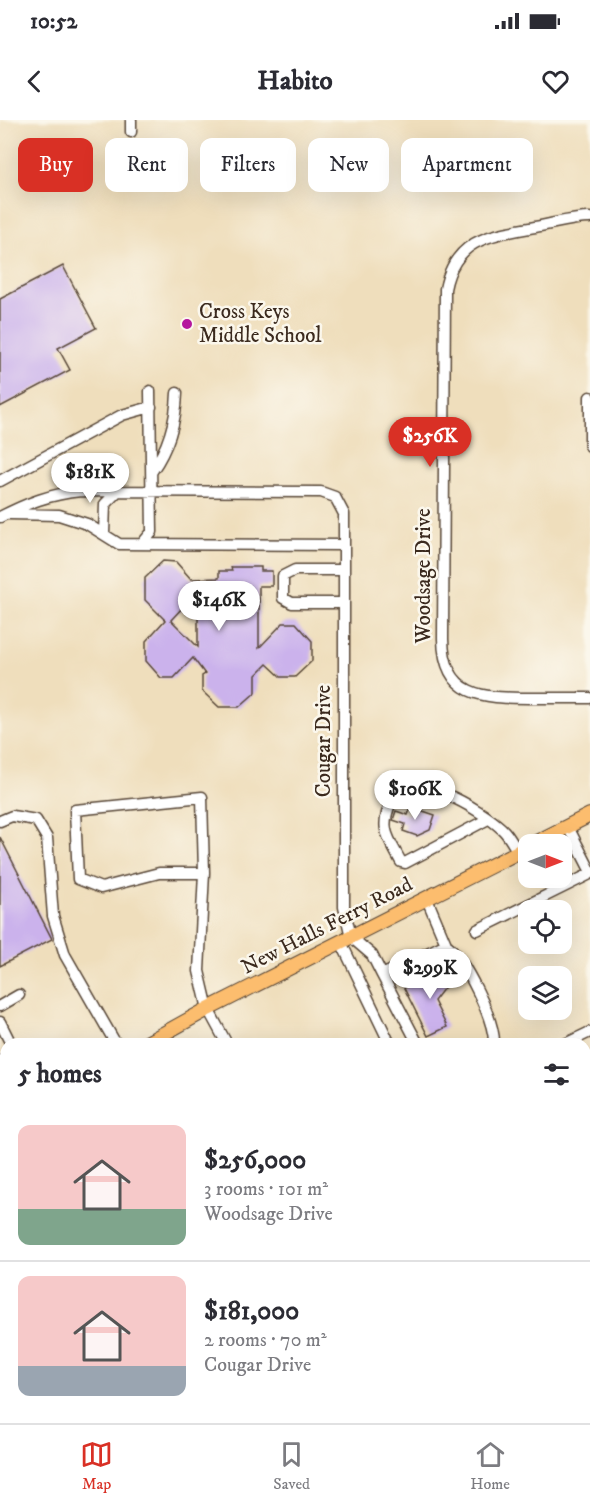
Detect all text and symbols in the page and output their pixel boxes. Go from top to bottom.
text: 10:52 [30,8,77,35]
text: Habito [257,64,333,98]
icon: back [18,65,51,98]
icon: heart [539,65,572,98]
chip: Buy [18,138,93,192]
chip: Rent [105,138,188,192]
chip: Filters [200,138,296,192]
chip: New [308,138,389,192]
chip: Apartment [401,138,533,192]
place label: Cross Keys Middle School [199,299,322,349]
marker: Cross Keys Middle School [180,317,194,331]
pin: $256K [388,417,472,468]
text: $256K [402,424,458,449]
pin: $181K [48,453,132,504]
text: $181K [65,460,115,485]
street label: Woodsage Drive [411,508,437,645]
pin: $146K [177,581,261,632]
text: $146K [192,588,246,613]
street label: Cougar Drive [311,684,337,797]
pin: $106K [373,770,457,821]
text: $106K [388,777,442,802]
north arrow [518,834,572,888]
map controls [518,834,572,1020]
street label: New Halls Ferry Road [237,871,417,980]
button: locate [518,900,572,954]
pin: $299K [388,949,472,1000]
text: $299K [403,956,457,981]
button: layers [518,966,572,1020]
text: 5 homes [18,1058,102,1091]
icon: filters [540,1058,573,1091]
text: $256,000 [204,1144,306,1177]
icon: home [66,1149,138,1221]
text: 3 rooms · 101 m² [204,1177,328,1202]
text: Woodsage Drive [204,1202,333,1227]
text: $181,000 [204,1295,299,1328]
icon: home [66,1300,138,1372]
text: 2 rooms · 70 m² [204,1328,327,1353]
text: Cougar Drive [204,1353,311,1378]
tab: Map [80,1438,113,1494]
tab: Saved [273,1438,310,1494]
tab: Home [470,1438,510,1494]

